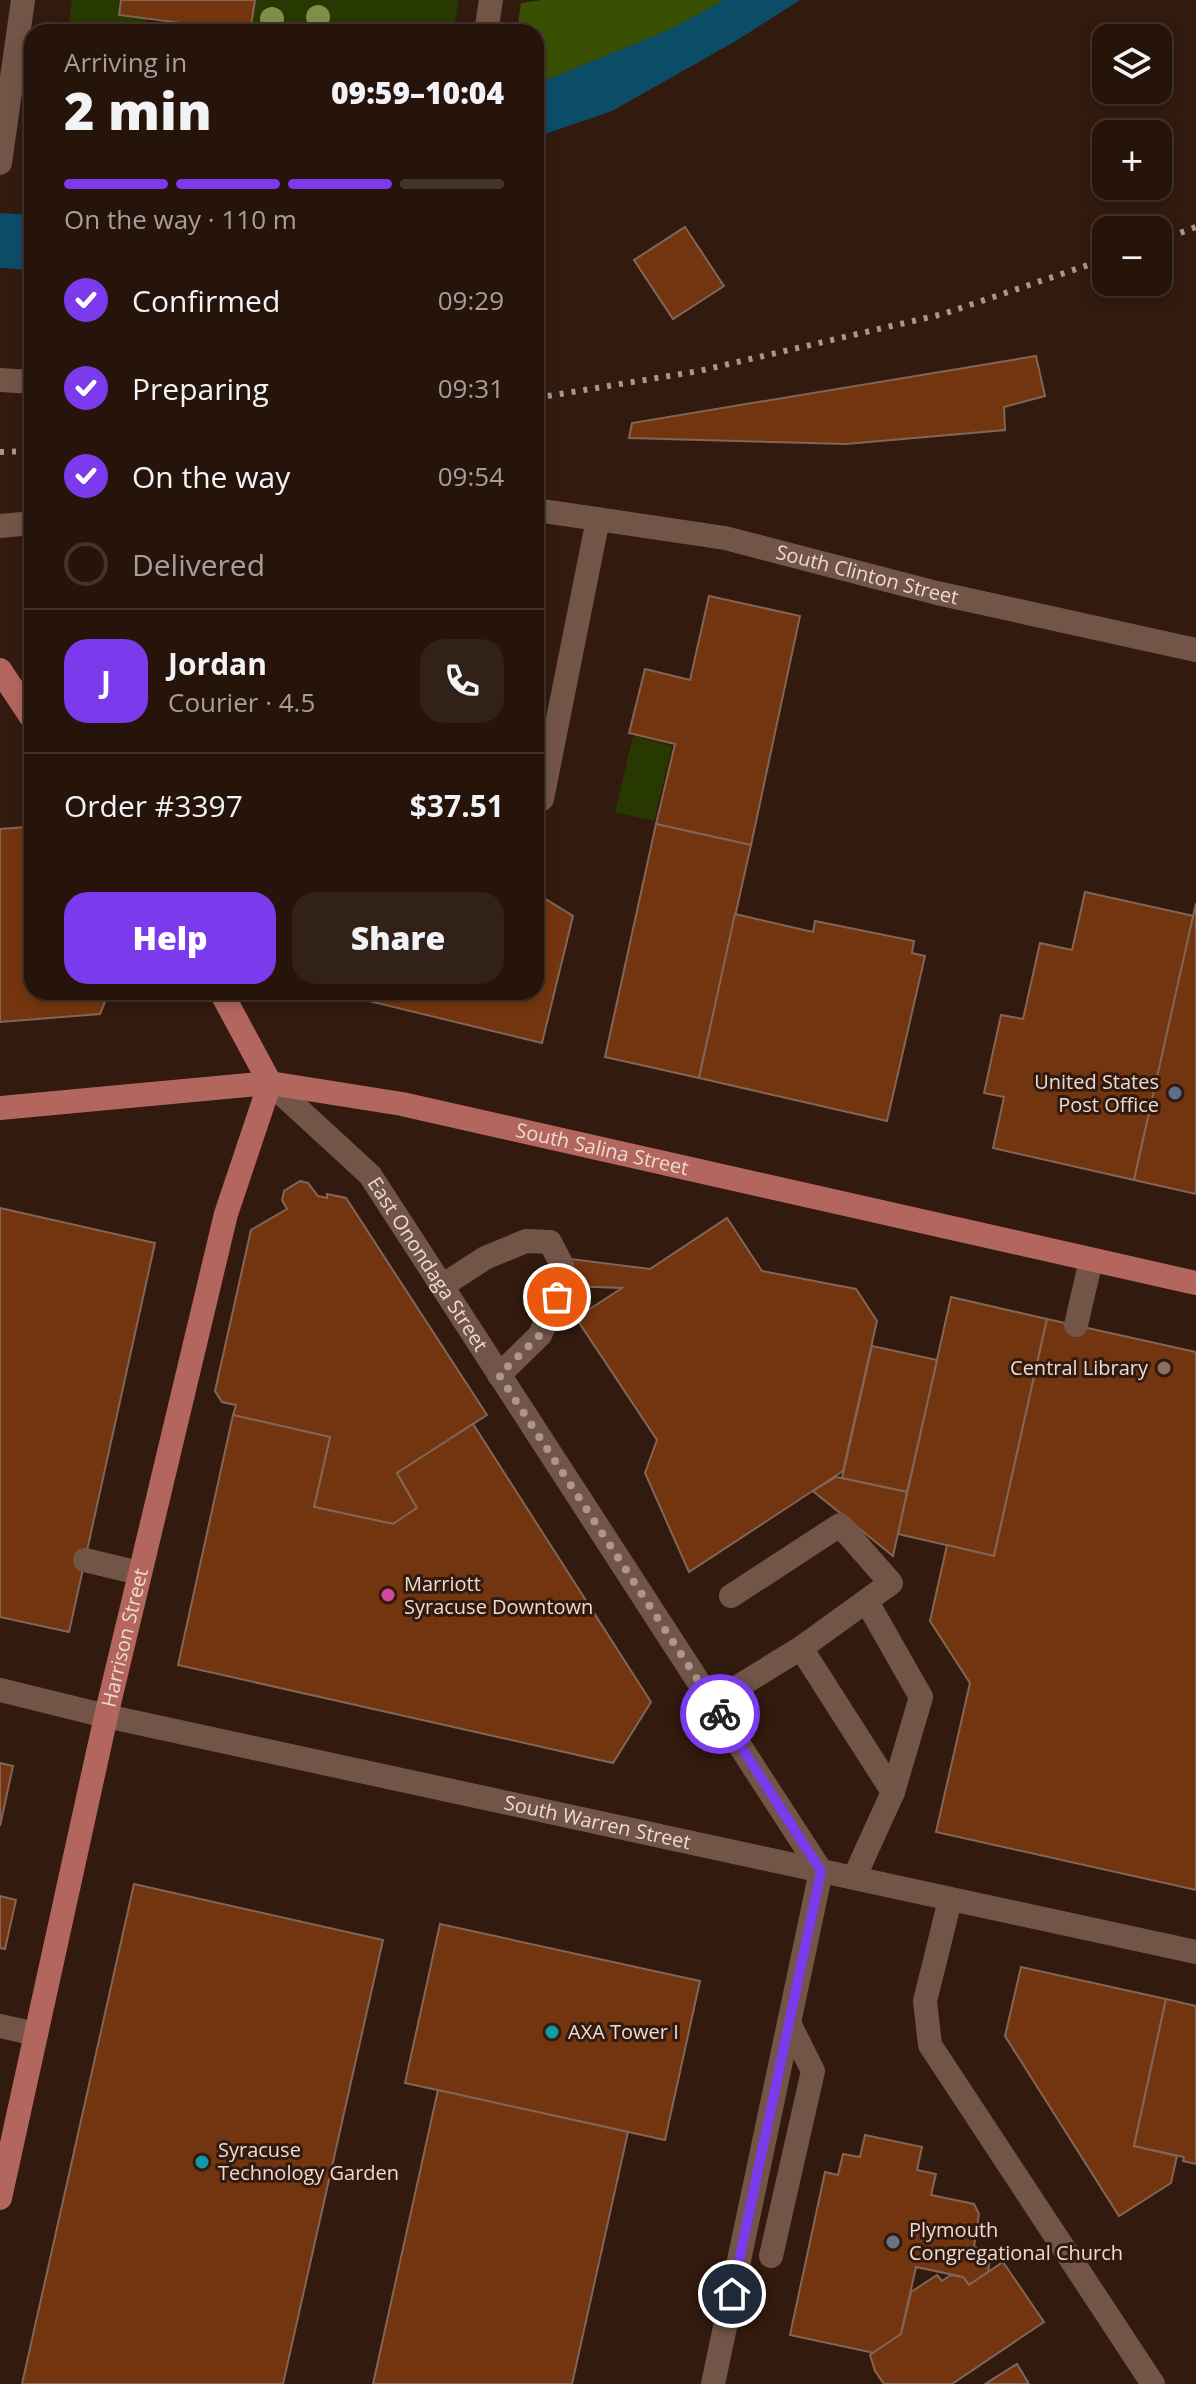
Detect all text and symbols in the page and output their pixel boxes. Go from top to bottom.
map controls [1092,24,1172,296]
button: layers [1092,24,1172,104]
text: Arriving in [64,44,187,80]
text: 09:59–10:04 [331,72,504,113]
text: 2 min [64,74,212,145]
button: + [1092,120,1172,200]
text: On the way · 110 m [64,201,297,237]
button: − [1092,216,1172,296]
icon: check [64,278,108,322]
text: Confirmed [132,280,280,321]
text: 09:29 [438,282,504,318]
icon: check [64,366,108,410]
text: Preparing [132,368,269,409]
text: 09:31 [438,370,504,406]
icon: check [64,454,108,498]
text: On the way [132,456,290,497]
text: 09:54 [438,458,504,494]
street label: South Clinton Street [773,538,961,610]
text: Delivered [132,544,265,585]
button: phone [420,639,504,723]
text: Jordan [168,643,267,684]
text: J [101,661,111,702]
text: Courier · 4.5 [168,684,315,720]
text: Order #3397 [64,785,243,826]
text: $37.51 [410,785,504,826]
button: Help [64,892,276,984]
button: Share [292,892,504,984]
place label: United States Post Office [1034,1068,1159,1118]
marker: United States Post Office [1166,1084,1184,1102]
street label: South Salina Street [513,1116,691,1181]
street label: East Onondaga Street [362,1171,495,1356]
pin [523,1263,591,1331]
icon: bag [535,1275,579,1319]
place label: Central Library [1010,1354,1149,1381]
marker: Central Library [1155,1359,1173,1377]
street label: Harrison Street [95,1565,154,1710]
place label: Marriott Syracuse Downtown [404,1570,593,1620]
marker: Marriott Syracuse Downtown [379,1586,397,1604]
courier [680,1674,760,1754]
icon: bike [698,1692,742,1736]
street label: South Warren Street [502,1789,694,1855]
place label: AXA Tower I [568,2018,679,2045]
marker: AXA Tower I [543,2023,561,2041]
place label: Syracuse Technology Garden [218,2136,399,2186]
marker: Syracuse Technology Garden [193,2153,211,2171]
place label: Plymouth Congregational Church [909,2216,1123,2266]
marker: Plymouth Congregational Church [884,2233,902,2251]
pin [698,2260,766,2328]
icon: home [710,2272,754,2316]

